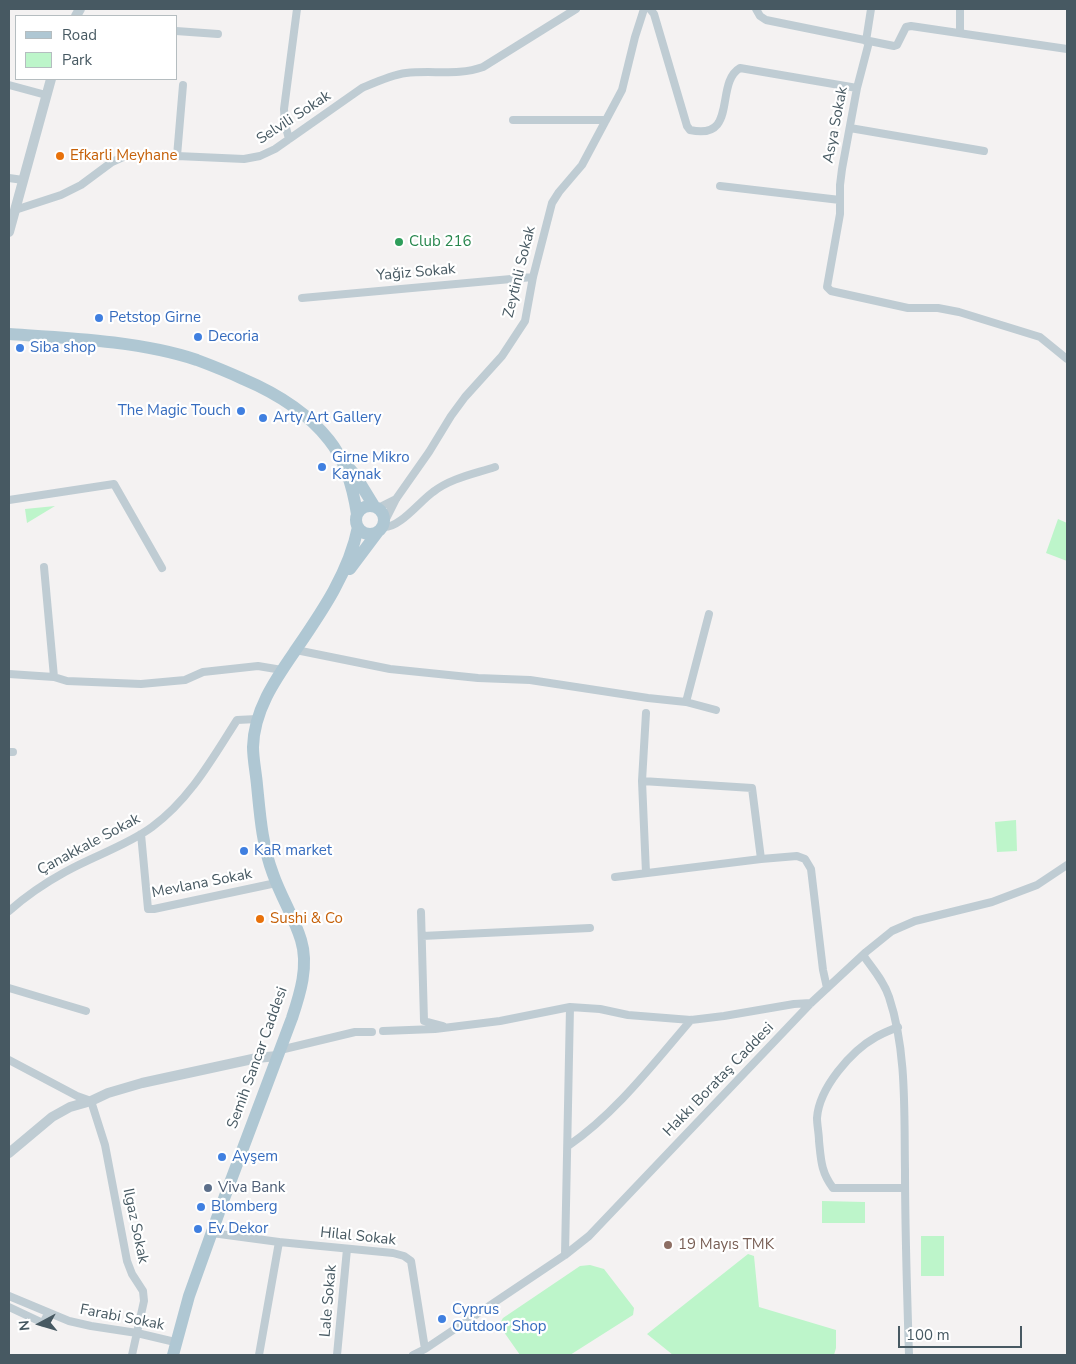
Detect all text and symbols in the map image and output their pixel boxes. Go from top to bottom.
legend [15,15,178,80]
text: Road [62,25,97,45]
text: Park [62,50,92,70]
street label: Asya Sokak [820,85,852,165]
street label: Selvili Sokak [253,87,335,149]
place label: Efkarli Meyhane [70,147,178,165]
marker: Efkarli Meyhane [54,150,66,162]
street label: Zeytinli Sokak [500,224,540,320]
place label: Club 216 [409,233,472,251]
marker: Club 216 [393,236,405,248]
street label: Yağiz Sokak [376,261,456,285]
place label: Petstop Girne [109,309,201,327]
marker: Petstop Girne [93,312,105,324]
place label: Decoria [208,328,259,346]
marker: Decoria [192,331,204,343]
place label: Siba shop [30,339,96,357]
marker: Siba shop [14,342,26,354]
place label: The Magic Touch [118,402,231,420]
marker: The Magic Touch [235,405,247,417]
place label: Arty Art Gallery [273,409,382,427]
marker: Arty Art Gallery [257,412,269,424]
place label: Girne Mikro Kaynak [332,449,410,484]
marker: Girne Mikro Kaynak [316,461,328,473]
street label: Çanakkale Sokak [35,810,143,880]
place label: KaR market [254,842,332,860]
marker: KaR market [238,845,250,857]
street label: Mevlana Sokak [150,865,254,903]
place label: Sushi & Co [270,910,343,928]
marker: Sushi & Co [254,913,266,925]
street label: Semih Sancar Caddesi [224,985,292,1131]
street label: Hakkı Borataş Caddesi [660,1019,778,1141]
place label: Ayşem [232,1148,278,1166]
marker: Ayşem [216,1151,228,1163]
place label: Viva Bank [218,1179,285,1197]
marker: Viva Bank [202,1182,214,1194]
street label: Ilgaz Sokak [118,1187,152,1265]
place label: Blomberg [211,1198,277,1216]
marker: Blomberg [195,1201,207,1213]
place label: Ev Dekor [208,1220,268,1238]
marker: Ev Dekor [192,1223,204,1235]
street label: Hilal Sokak [319,1224,397,1250]
place label: 19 Mayıs TMK [678,1236,774,1254]
marker: 19 Mayıs TMK [662,1239,674,1251]
street label: Lale Sokak [317,1264,341,1338]
north arrow [15,1299,65,1349]
street label: Farabi Sokak [78,1301,166,1335]
place label: Cyprus Outdoor Shop [452,1301,547,1336]
marker: Cyprus Outdoor Shop [436,1313,448,1325]
scale bar [901,1316,1025,1348]
text: N [15,1319,35,1332]
text: 100 m [906,1325,950,1345]

